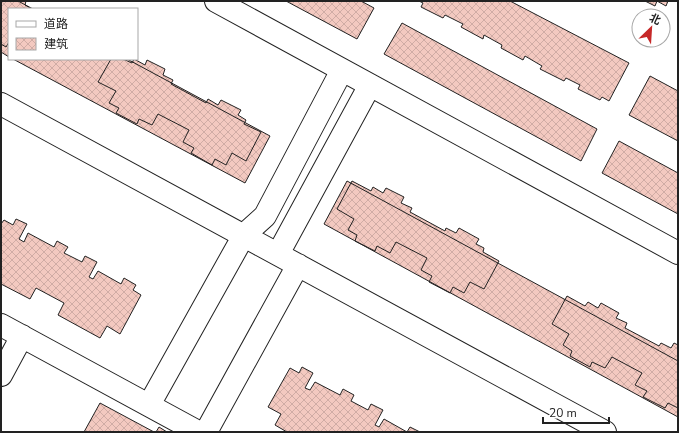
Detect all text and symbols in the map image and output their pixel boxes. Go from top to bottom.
legend [8,8,138,60]
north arrow [631,8,671,48]
text: 北 [647,10,663,29]
text: 道路 [44,16,68,32]
text: 建筑 [44,36,68,52]
scale bar [543,399,609,425]
text: 20 m [549,405,577,421]

